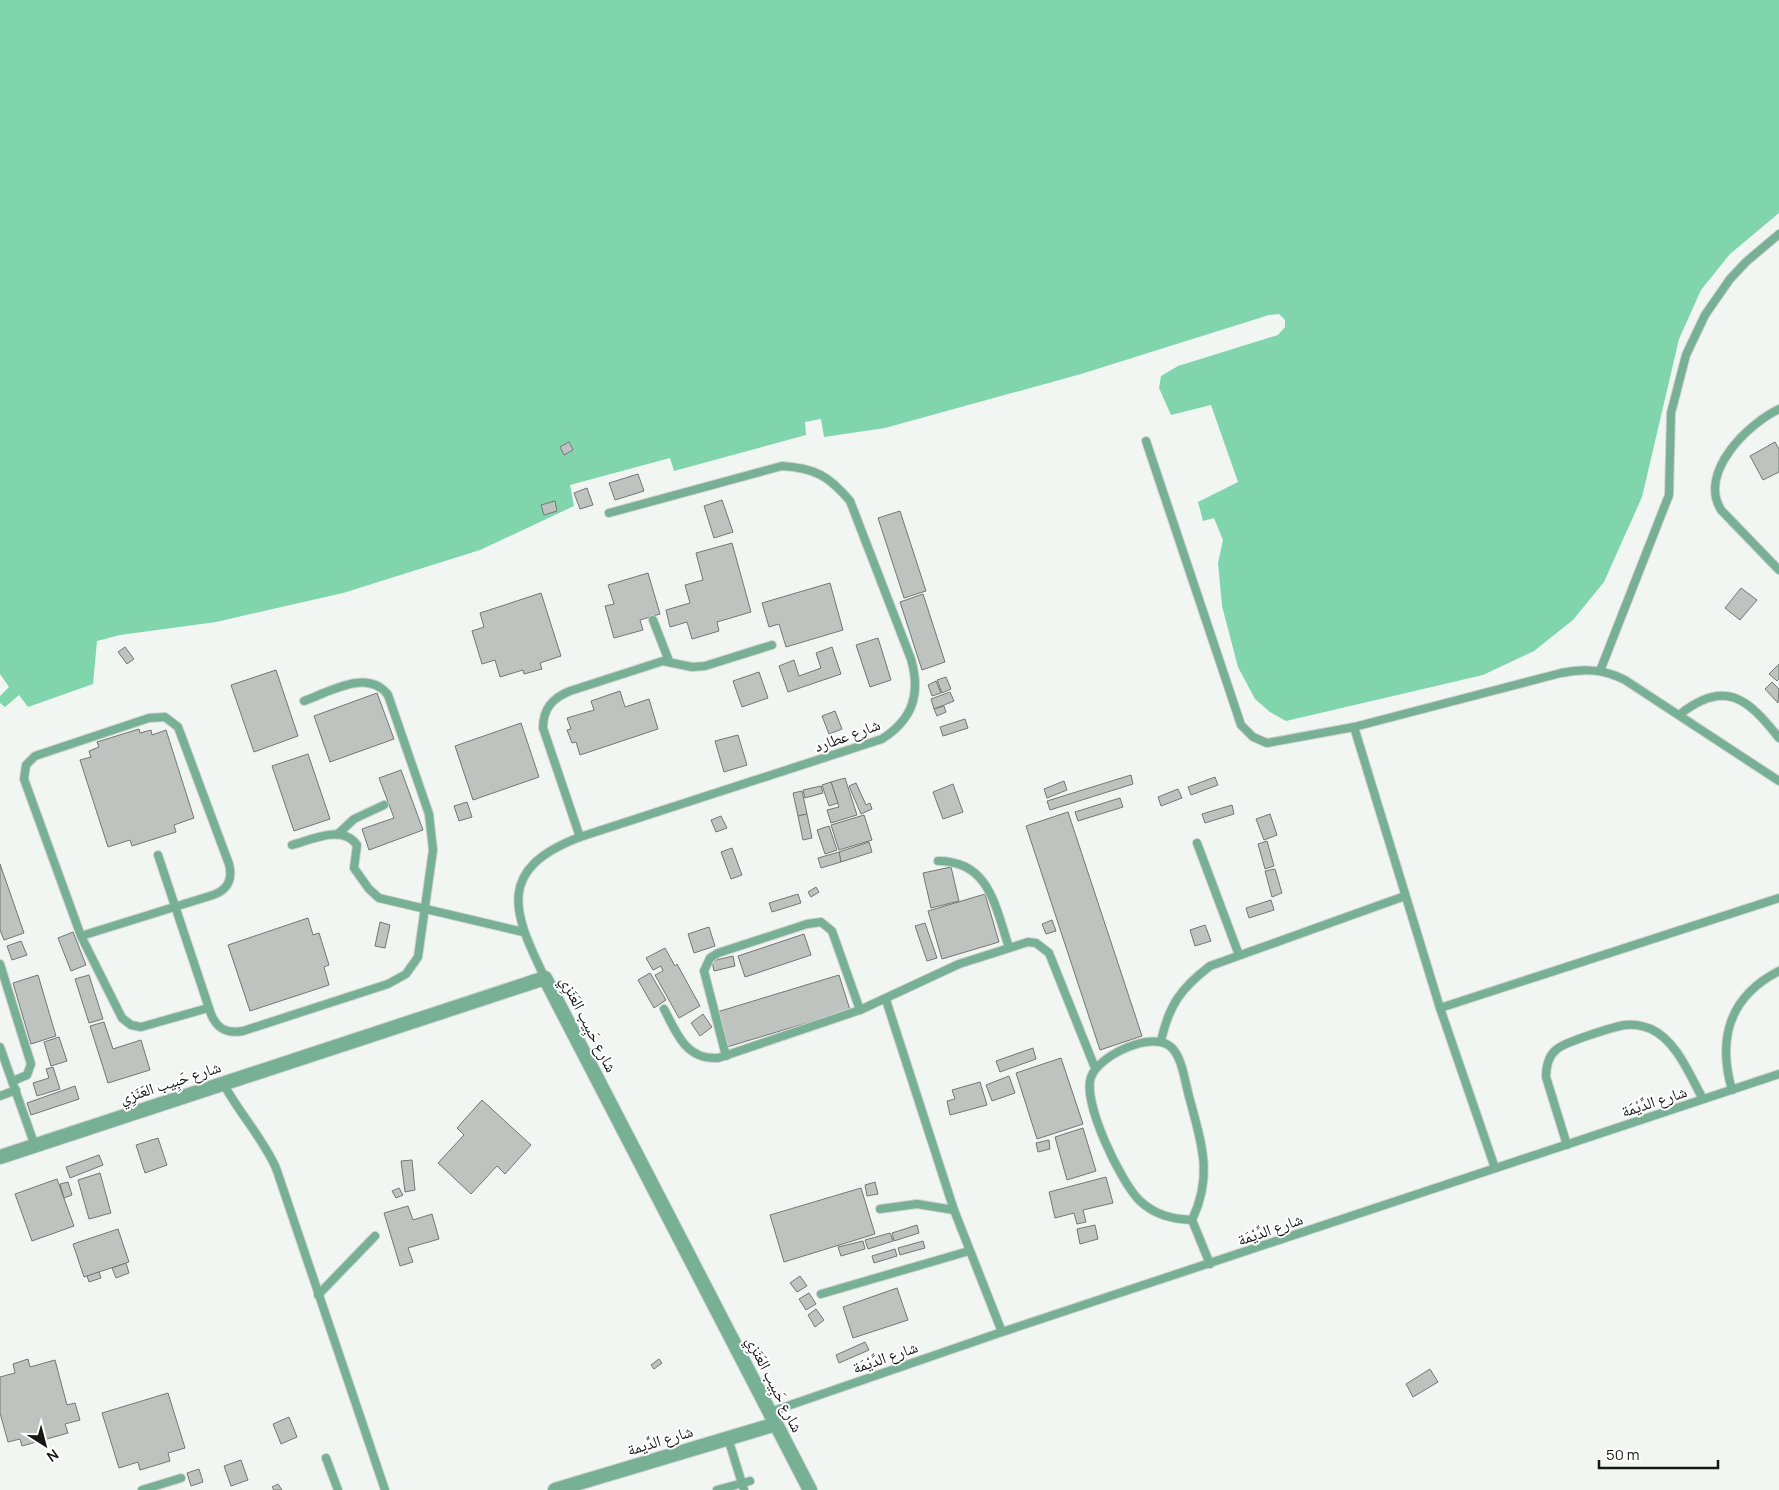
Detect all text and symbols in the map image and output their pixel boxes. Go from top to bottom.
street label: شارع عطارد [811,713,883,757]
street label: شارع حَبِيب العَنَزِي [553,972,623,1077]
street label: شارع حَبِيب العَنَزِي [116,1055,224,1111]
street label: شارع الدِّيْمَة [1618,1080,1690,1122]
street label: شارع الدِّيْمَة [1234,1208,1306,1250]
street label: شارع حَبِيب العَنَزِي [739,1332,809,1437]
street label: شارع الدِّيْمَة [849,1336,921,1378]
north arrow [20,1420,70,1470]
street label: شارع الدِّيمة [624,1420,696,1460]
scale bar [1599,1438,1718,1470]
text: 50 m [1606,1444,1640,1465]
text: N [43,1445,63,1467]

